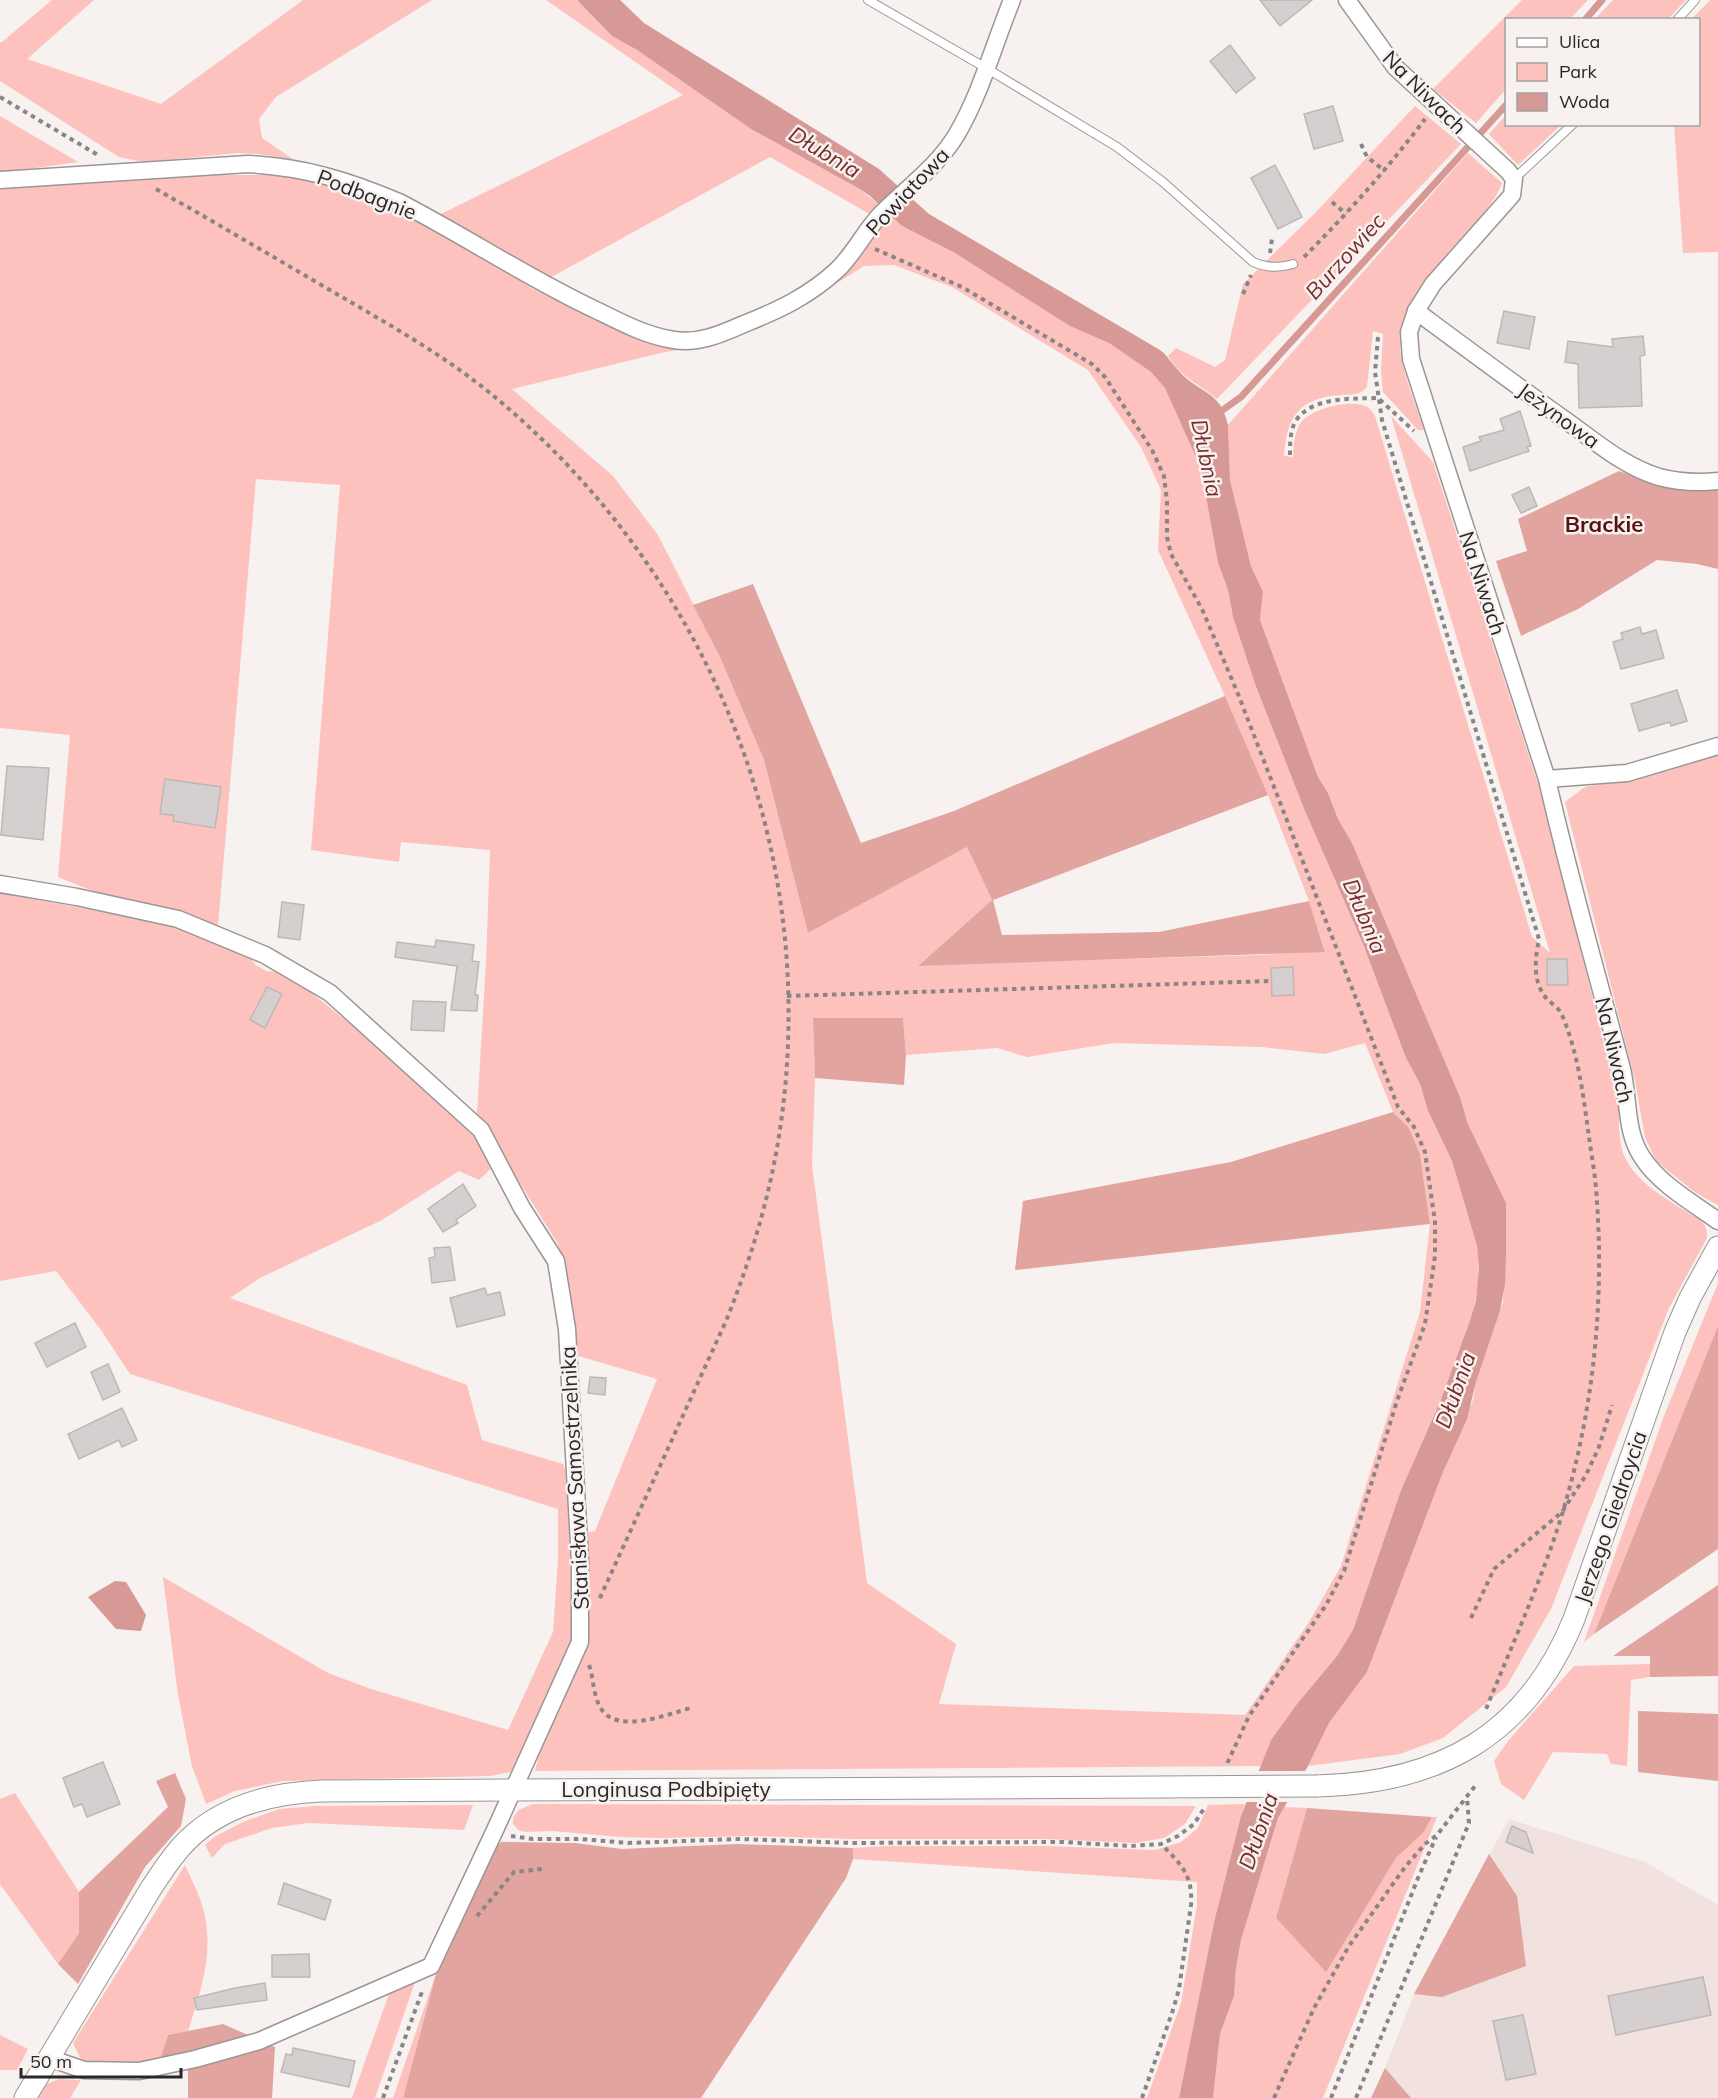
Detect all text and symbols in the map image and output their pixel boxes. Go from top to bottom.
legend [1505,18,1700,126]
text: Ulica [1559,30,1600,53]
street label: Na Niwach [1378,45,1472,139]
text: Park [1559,60,1598,83]
text: Woda [1559,90,1610,113]
water label: Dłubnia [784,120,866,184]
street label: Powiatowa [860,142,954,240]
street label: Podbagnie [314,163,420,225]
water label: Burzowiec [1299,207,1391,305]
street label: Jeżynowa [1513,377,1605,453]
water label: Dłubnia [1185,416,1229,500]
district label: Brackie [1565,510,1643,538]
street label: Na Niwach [1454,528,1512,638]
water label: Dłubnia [1337,874,1393,958]
street label: Na Niwach [1590,995,1640,1105]
street label: Stanisława Samostrzelnika [554,1346,594,1610]
water label: Dłubnia [1428,1348,1482,1432]
street label: Jerzego Giedroycia [1568,1427,1652,1607]
street label: Longinusa Podbipięty [561,1776,771,1802]
water label: Dłubnia [1232,1789,1284,1873]
scale bar [21,2041,182,2079]
text: 50 m [30,2050,72,2073]

